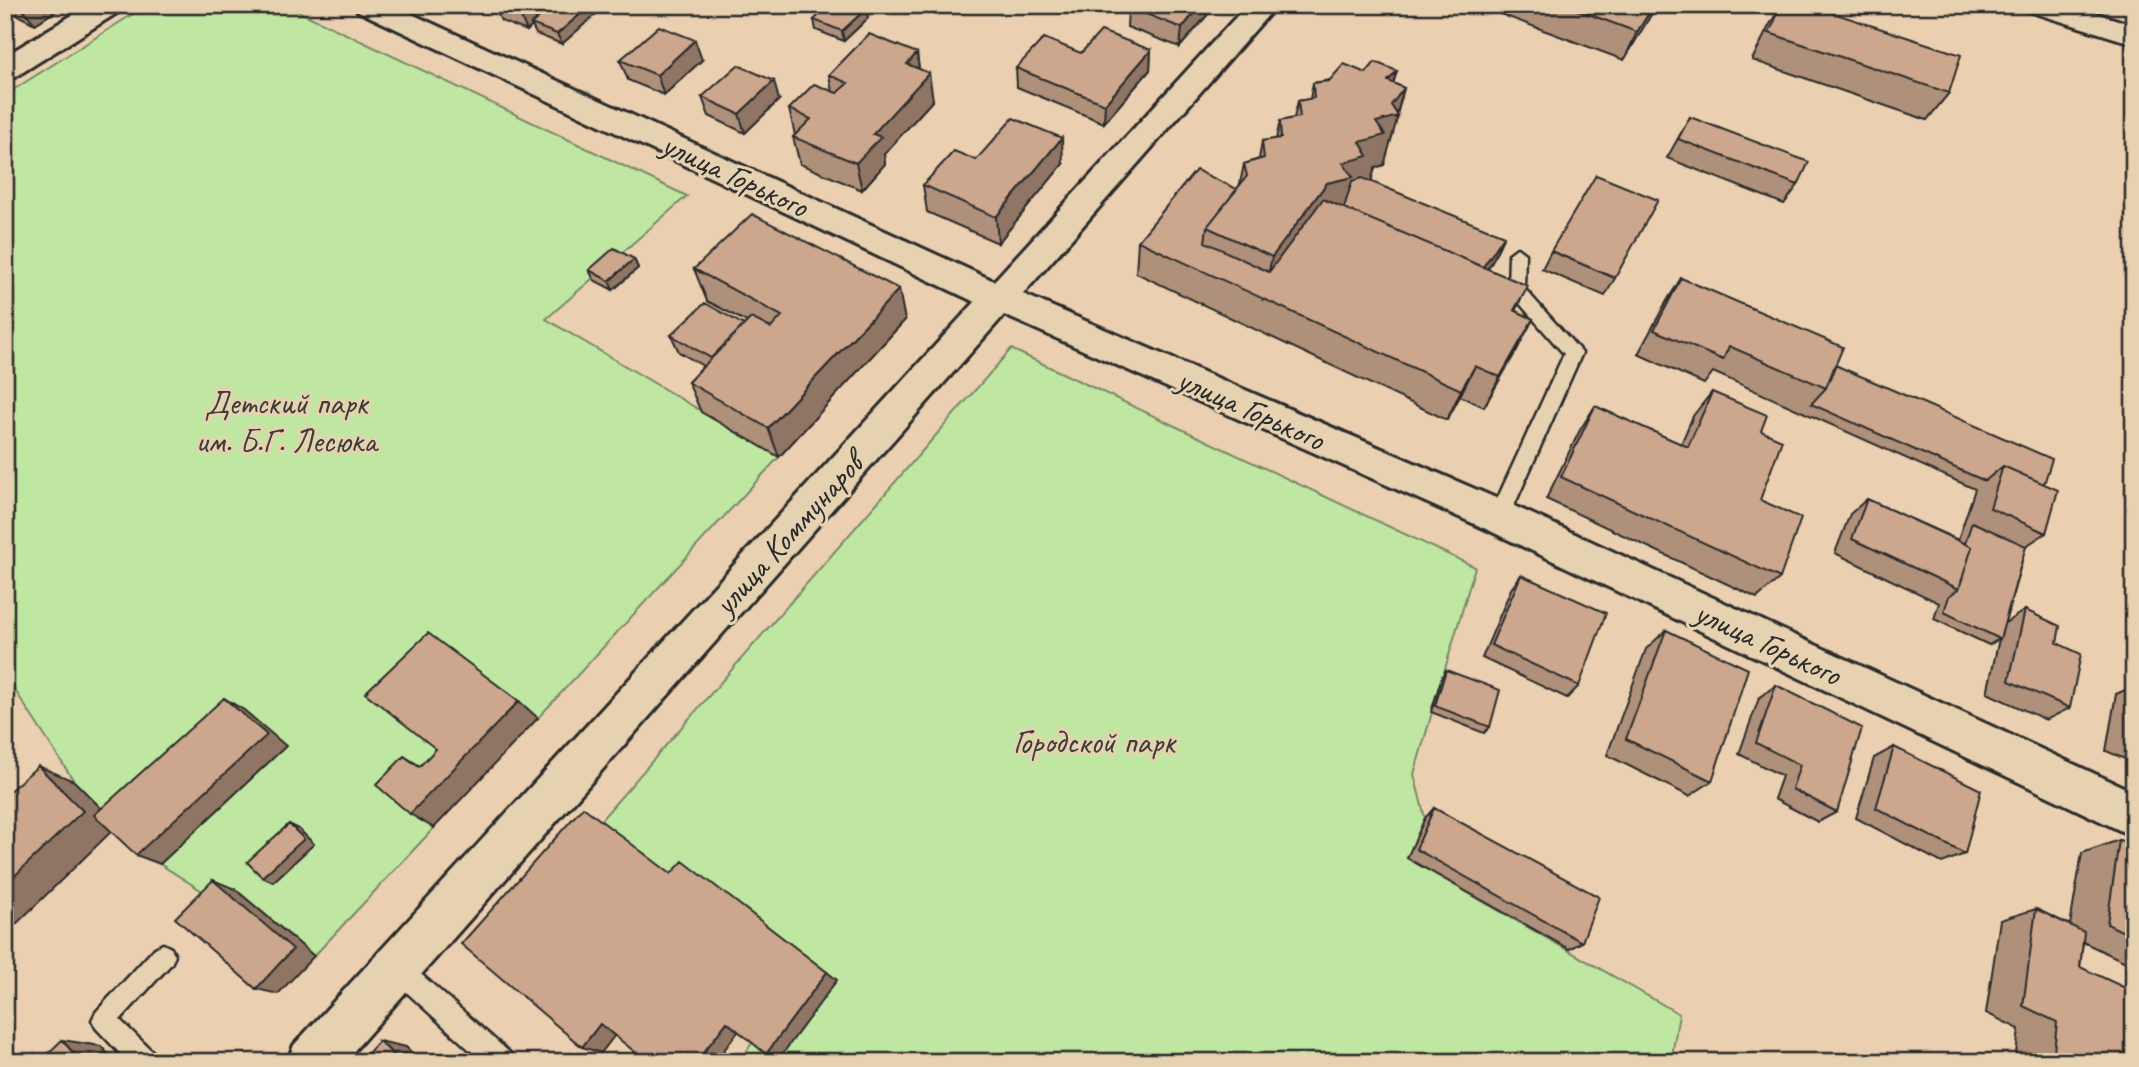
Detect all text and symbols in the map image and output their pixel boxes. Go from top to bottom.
street label: улица Горького [653,122,816,228]
street label: улица Горького [1169,357,1332,461]
park label: Детский парк им. Б.Г. Лесюка [196,382,379,462]
street label: улица Коммунаров [703,438,877,625]
street label: улица Горького [1686,590,1849,696]
park label: Городской парк [1013,721,1177,763]

